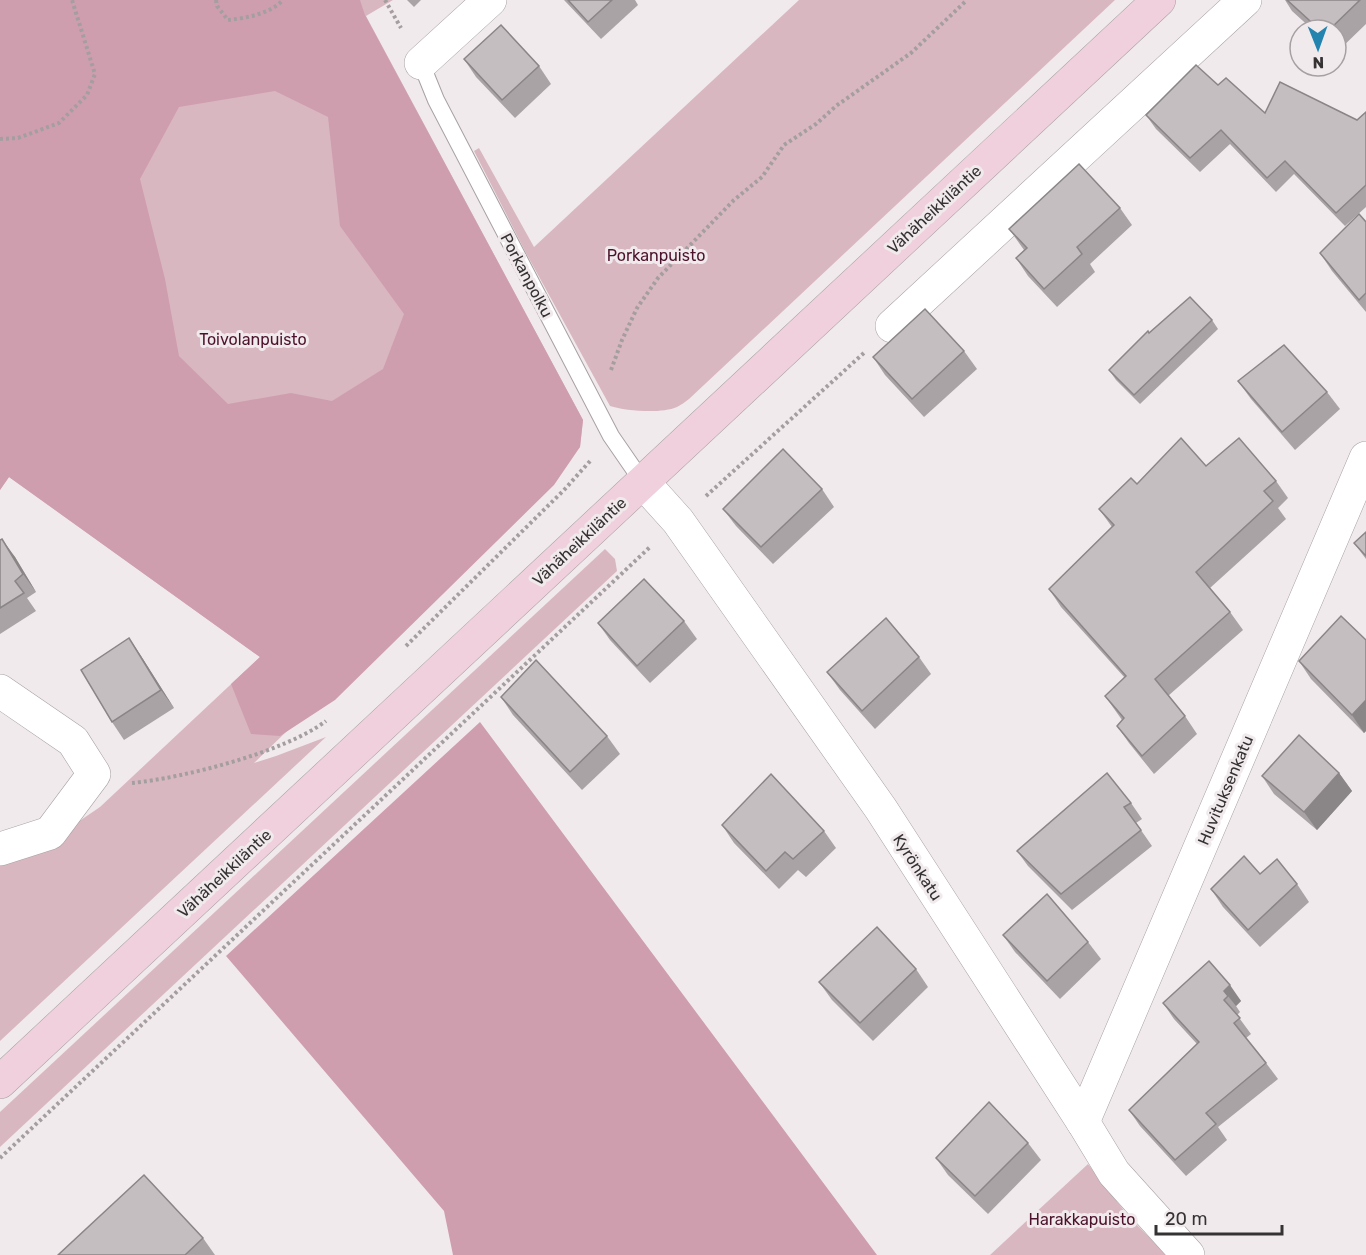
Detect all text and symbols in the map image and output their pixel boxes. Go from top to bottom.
north arrow [1288,18,1348,78]
text: N [1312,53,1324,72]
street label: Vähäheikkiläntie [883,161,985,258]
street label: Porkanpolku [496,230,557,321]
park label: Porkanpuisto [607,246,705,265]
park label: Toivolanpuisto [199,330,307,349]
street label: Vähäheikkiläntie [528,493,630,590]
street label: Huvituksenkatu [1194,732,1257,848]
street label: Vähäheikkiläntie [173,825,275,922]
street label: Kyrönkatu [889,831,946,904]
scale bar [1156,1198,1282,1236]
text: 20 m [1165,1208,1207,1230]
park label: Harakkapuisto [1029,1210,1135,1229]

